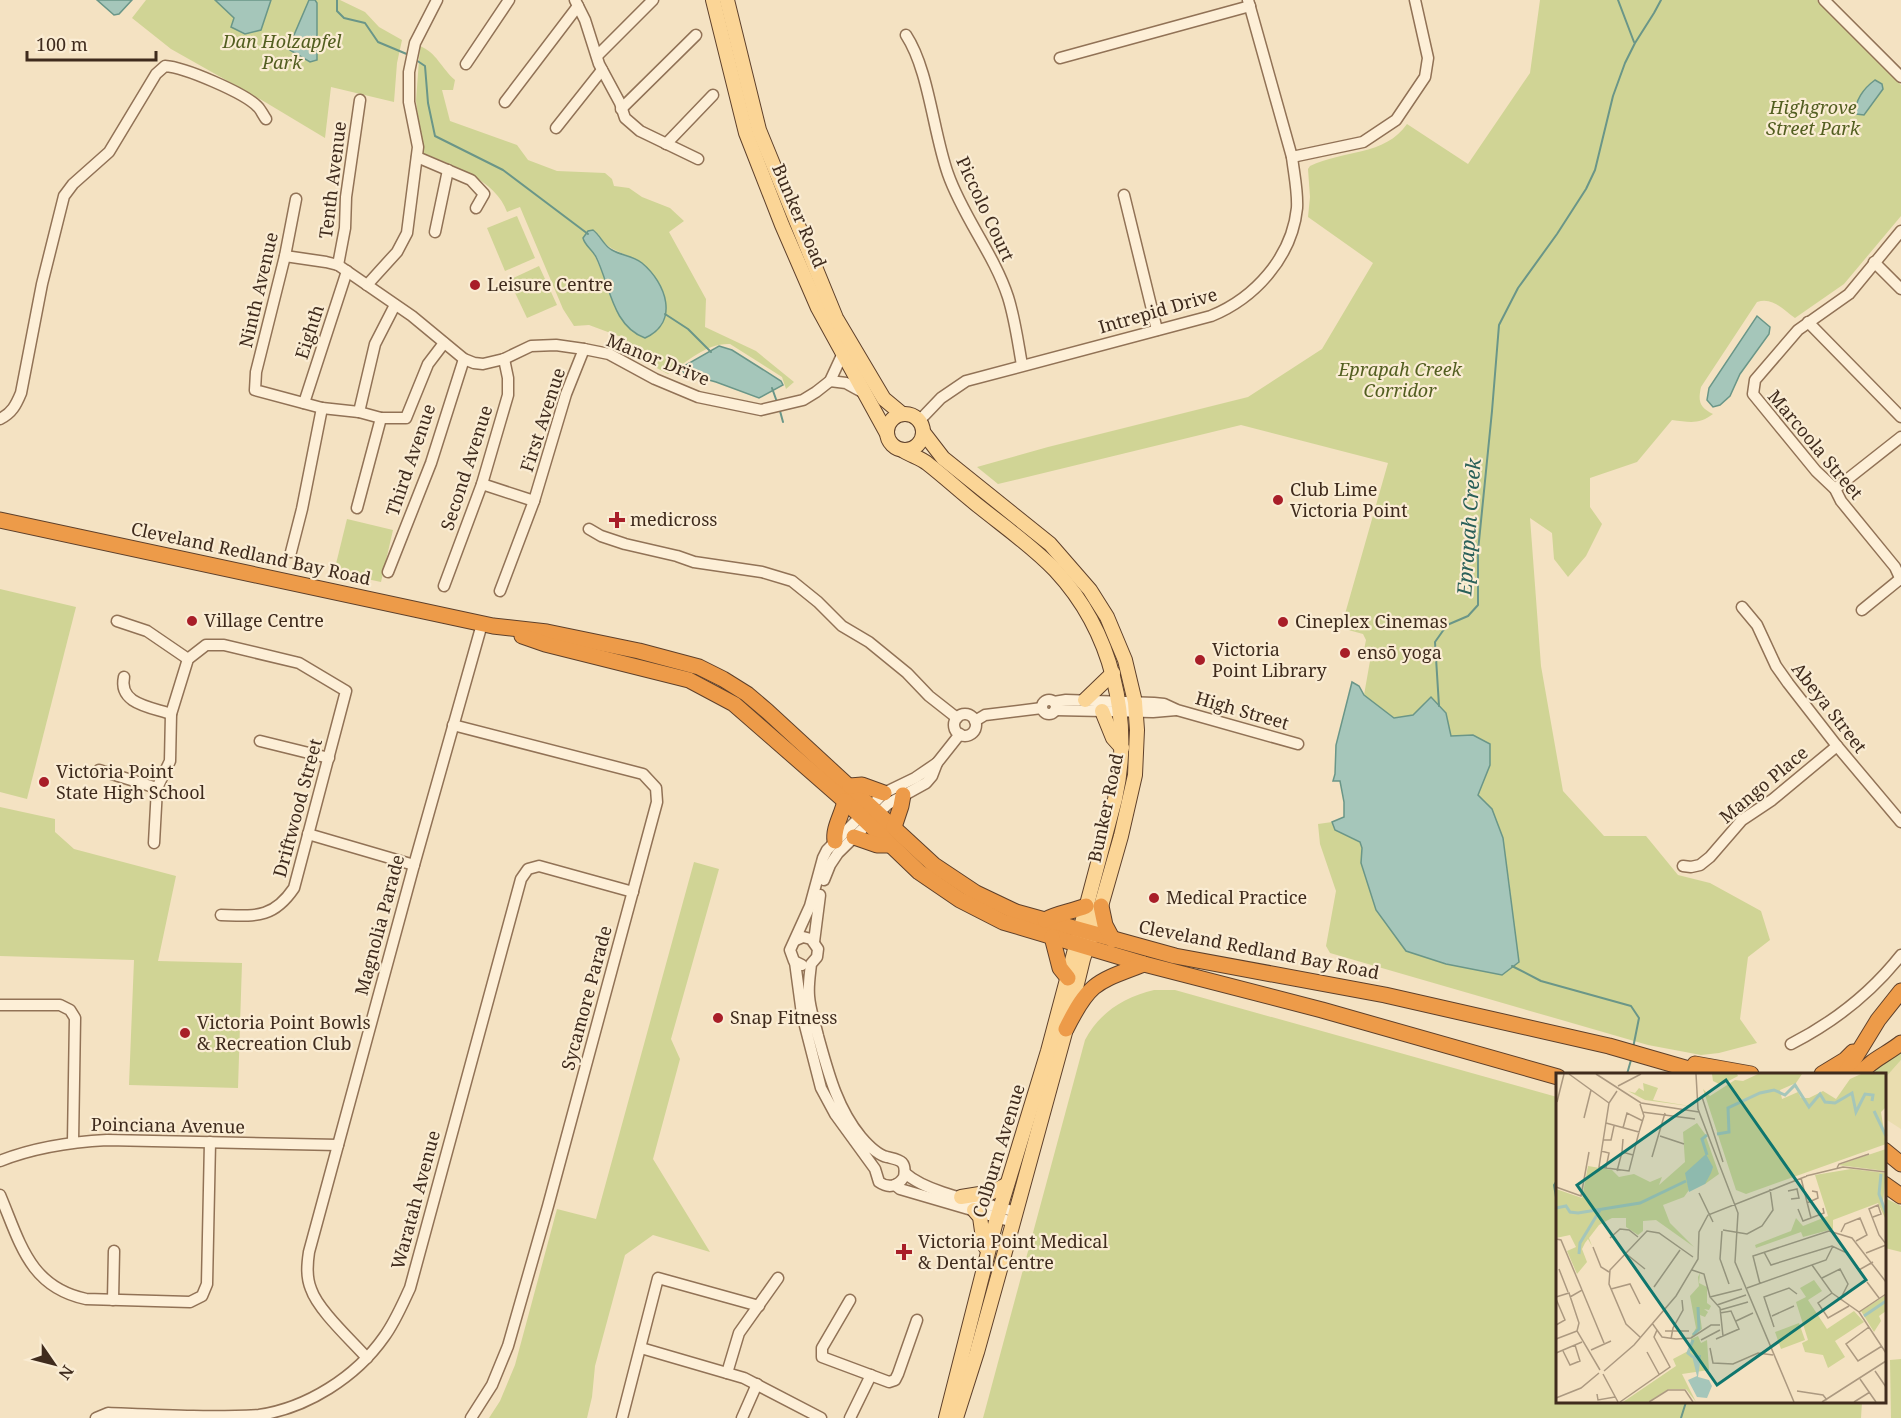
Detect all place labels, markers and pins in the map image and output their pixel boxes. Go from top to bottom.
place label: Leisure Centre [487,272,613,296]
marker: Leisure Centre [468,278,482,292]
place label: Club Lime Victoria Point [1290,477,1408,522]
marker: Club Lime Victoria Point [1271,493,1285,507]
place label: medicross [630,507,717,531]
marker: medicross [608,511,626,529]
place label: Village Centre [204,608,324,632]
place label: Cineplex Cinemas [1295,609,1448,633]
marker: Village Centre [185,614,199,628]
marker: Cineplex Cinemas [1276,615,1290,629]
place label: Victoria Point Library [1212,637,1327,682]
place label: ensō yoga [1357,640,1442,664]
marker: ensō yoga [1338,646,1352,660]
marker: Victoria Point Library [1193,653,1207,667]
place label: Victoria Point State High School [56,759,206,804]
marker: Victoria Point State High School [37,775,51,789]
place label: Medical Practice [1166,885,1307,909]
marker: Medical Practice [1147,891,1161,905]
place label: Snap Fitness [730,1005,837,1029]
place label: Victoria Point Bowls & Recreation Club [197,1010,371,1055]
marker: Snap Fitness [711,1011,725,1025]
marker: Victoria Point Bowls & Recreation Club [178,1026,192,1040]
place label: Victoria Point Medical & Dental Centre [918,1229,1108,1274]
marker: Victoria Point Medical & Dental Centre [895,1243,913,1261]

